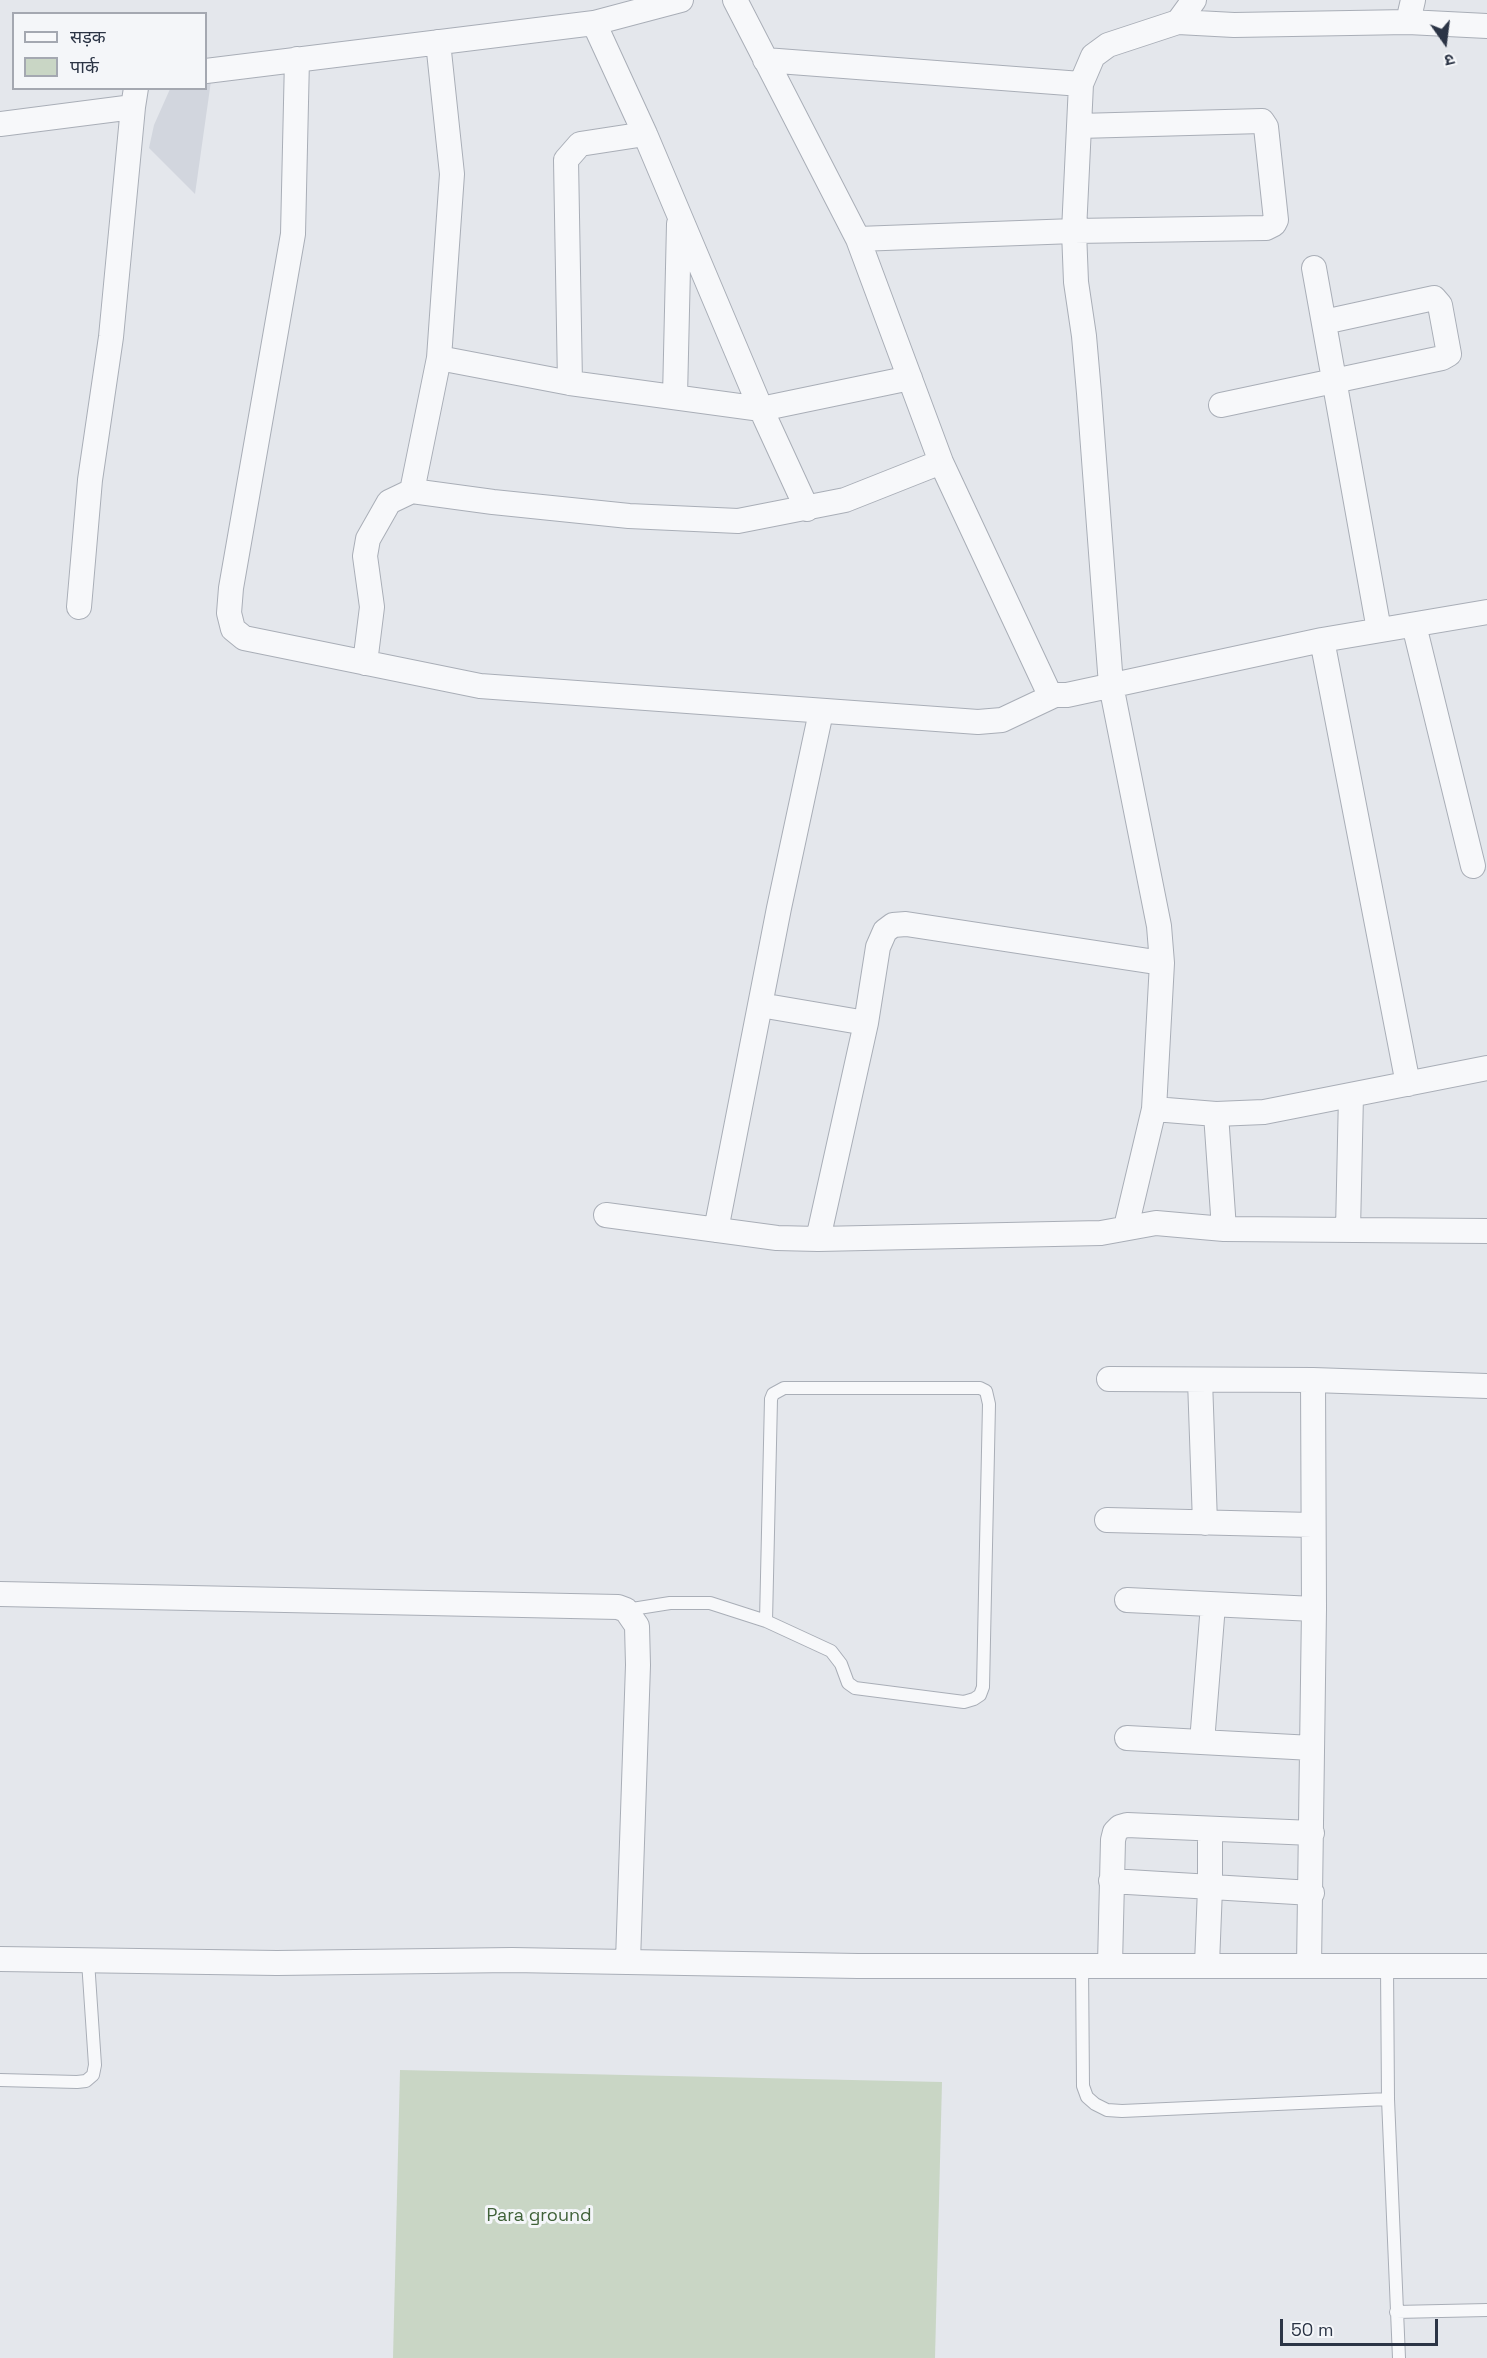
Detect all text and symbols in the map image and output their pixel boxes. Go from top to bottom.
legend [12,12,207,90]
north arrow [1415,12,1475,72]
text: सड़क [70,25,106,48]
text: उ [1442,49,1457,71]
text: पार्क [70,55,99,78]
park label: Para ground [486,2205,592,2227]
scale bar [1283,2307,1440,2345]
text: 50 m [1291,2318,1333,2341]

